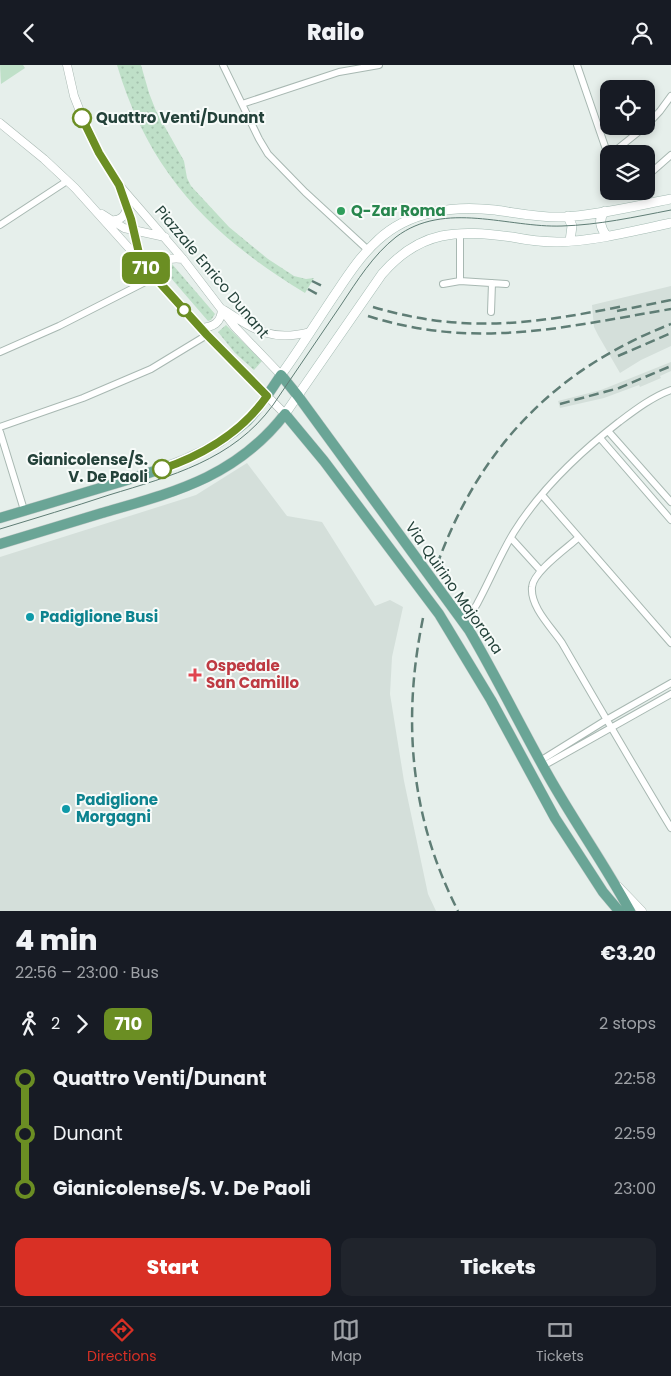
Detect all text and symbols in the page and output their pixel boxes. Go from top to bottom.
text: Railo [307,17,364,48]
icon: back [15,19,43,47]
icon: person [628,19,656,47]
map controls [600,80,655,200]
button: locate [600,80,655,135]
place label: Quattro Venti/Dunant [96,107,265,128]
marker: Quattro Venti/Dunant [72,108,92,128]
button: layers [600,145,655,200]
place label: Q-Zar Roma [351,200,446,221]
street label: Piazzale Enrico Dunant [150,201,274,343]
marker: Q-Zar Roma [335,205,347,217]
line badge: 710 [117,252,175,284]
text: 710 [132,255,160,280]
unlabelled marker [177,303,191,317]
place label: Gianicolense/S. V. De Paoli [27,449,148,487]
marker: Gianicolense/S. V. De Paoli [152,459,172,479]
street label: Via Quirino Majorana [401,517,508,658]
place label: Padiglione Busi [40,606,158,627]
marker: Padiglione Busi [24,611,36,623]
place label: Ospedale San Camillo [206,655,299,693]
marker: Ospedale San Camillo [188,668,202,682]
place label: Padiglione Morgagni [76,789,158,827]
marker: Padiglione Morgagni [60,803,72,815]
text: 4 min [15,921,97,960]
text: €3.20 [601,940,656,967]
text: 22:56 – 23:00 · Bus [15,961,159,984]
icon: walk [15,1010,43,1038]
icon: forward [68,1010,96,1038]
text: 710 [114,1011,142,1036]
text: 2 [51,1012,60,1035]
text: 2 stops [599,1012,656,1035]
text: Quattro Venti/Dunant [53,1065,267,1092]
text: 22:58 [614,1067,656,1090]
text: Dunant [53,1120,123,1147]
text: 22:59 [614,1122,656,1145]
text: Gianicolense/S. V. De Paoli [53,1175,311,1202]
text: 23:00 [614,1177,656,1200]
button: Start [15,1238,331,1296]
button: Tickets [341,1238,656,1296]
tab: Directions [87,1316,157,1367]
tab: Map [331,1316,362,1367]
tab: Tickets [536,1316,584,1367]

